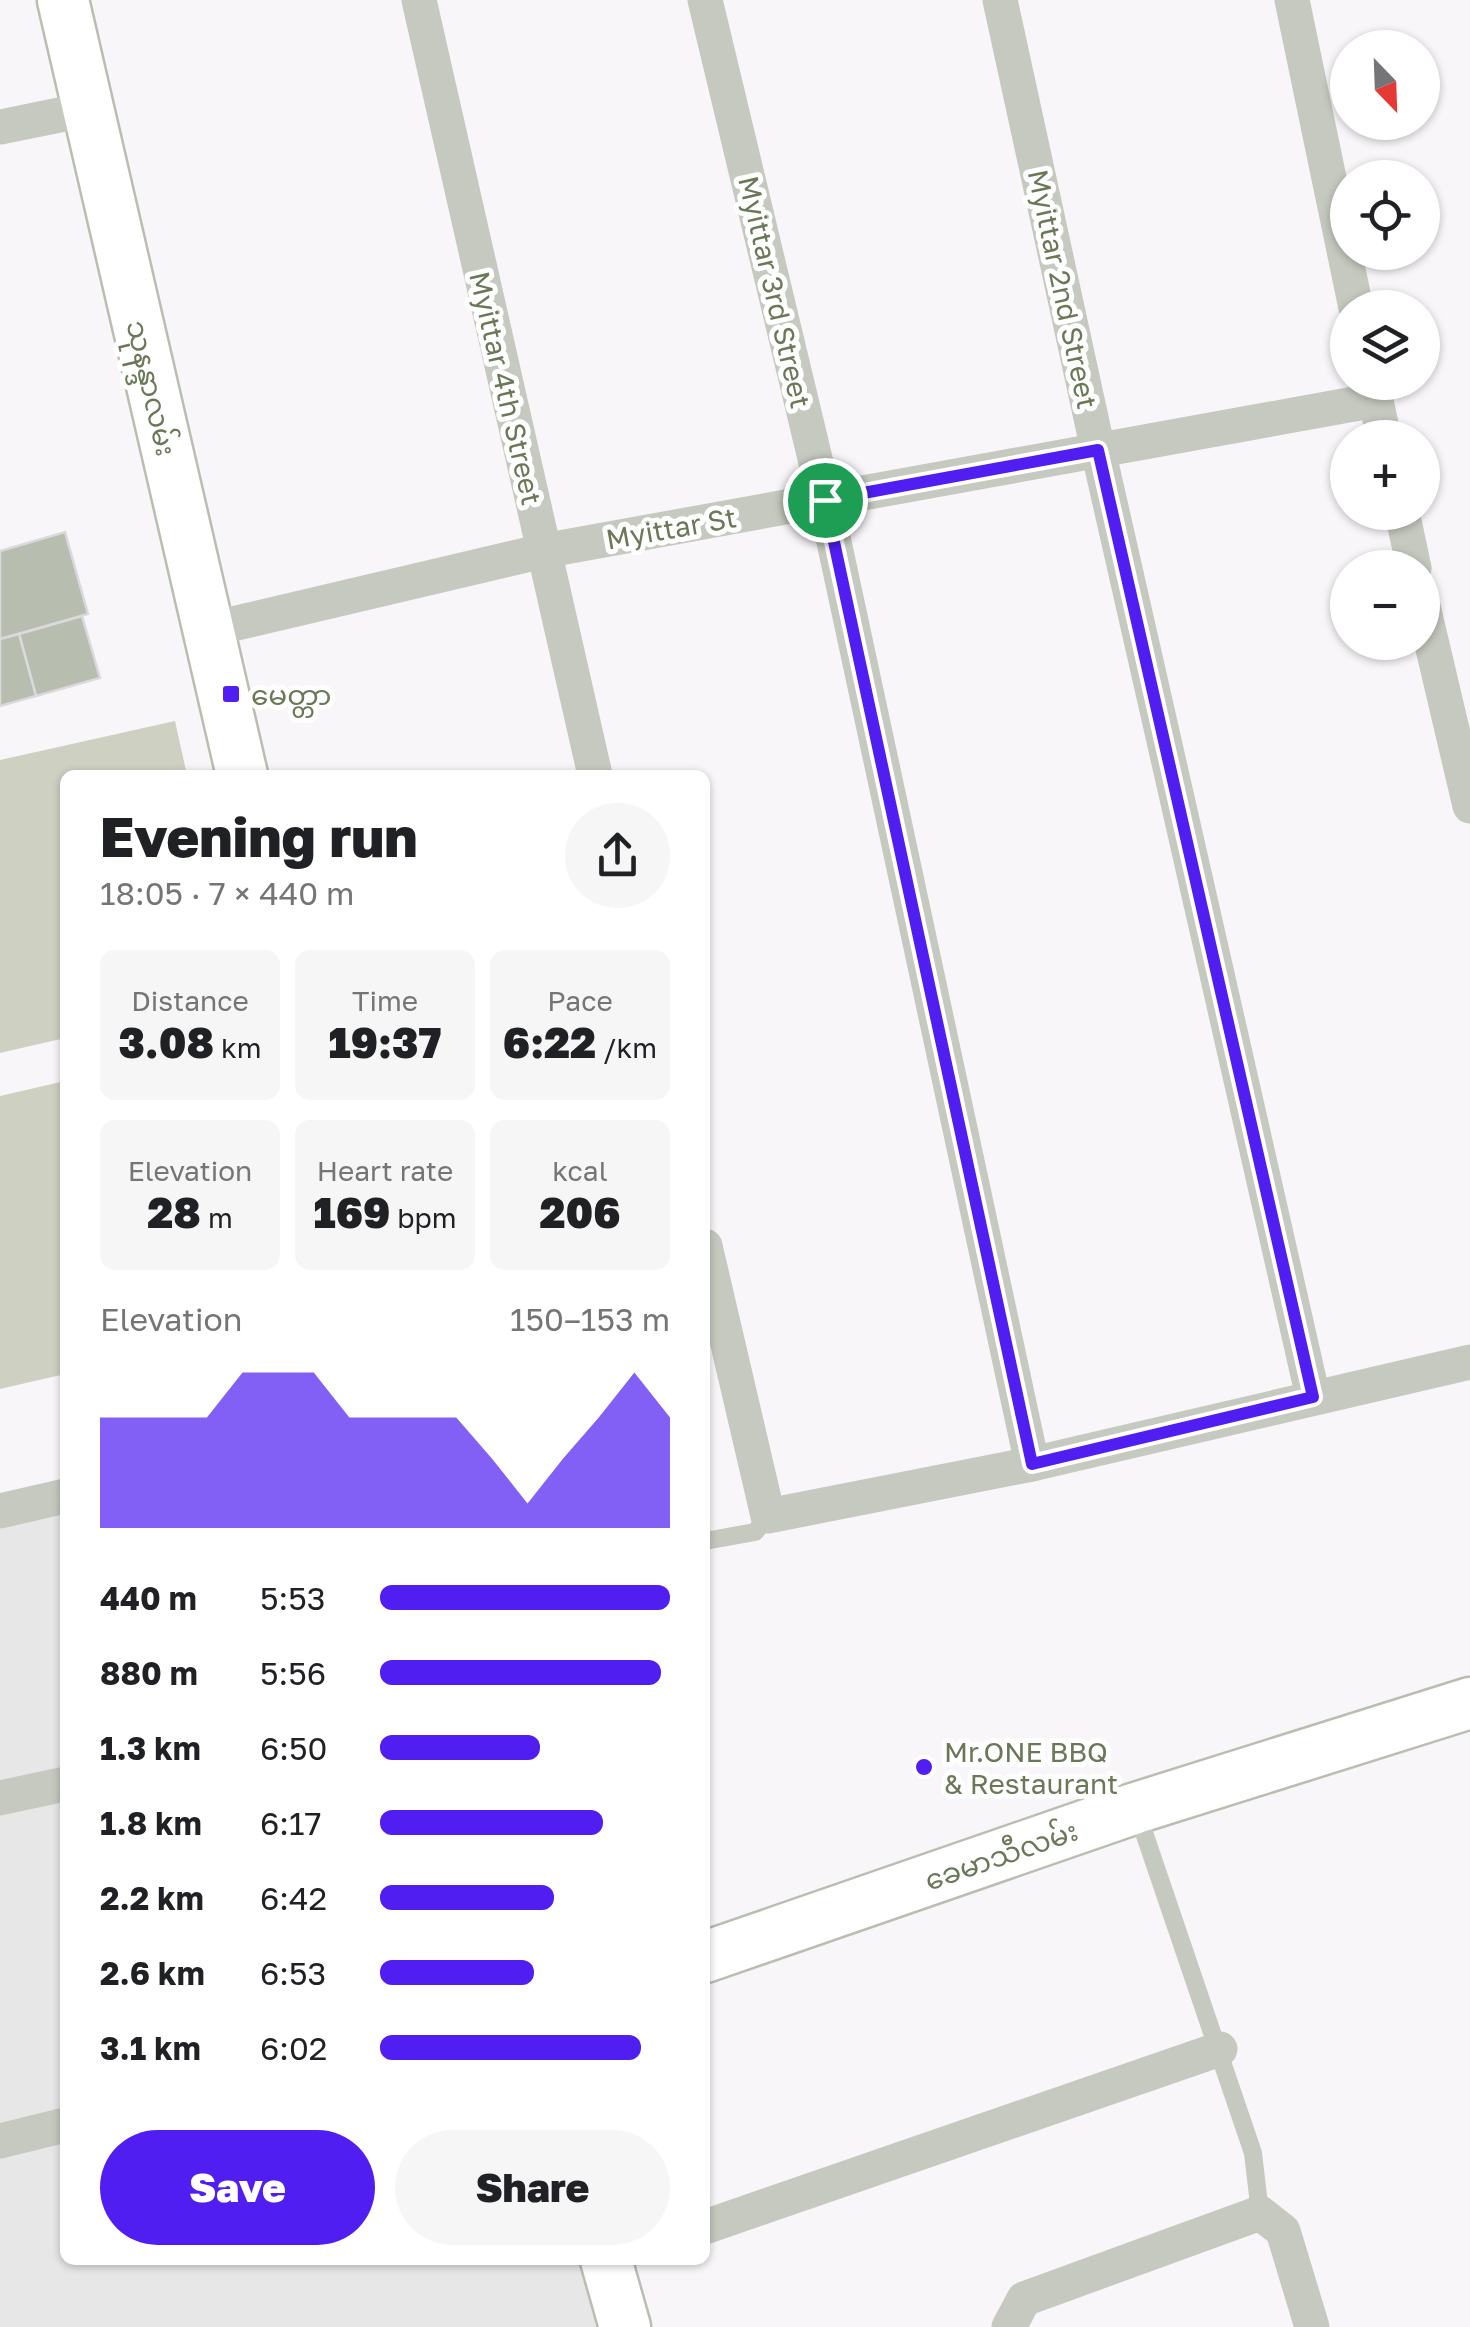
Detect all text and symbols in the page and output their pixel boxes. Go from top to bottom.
north arrow [1330,30,1440,140]
map controls [1330,30,1440,660]
button: locate [1330,160,1440,270]
street label: Myittar 2nd Street [1022,166,1104,412]
street label: Myittar 3rd Street [732,173,818,411]
street label: Myittar 4th Street [463,268,549,508]
button: layers [1330,290,1440,400]
street label: သုနန္ဒာလမ်း [113,317,185,461]
button: + [1330,420,1440,530]
pin [783,458,868,543]
icon: arrive [798,473,853,528]
street label: Myittar St [603,500,739,556]
button: − [1330,550,1440,660]
place label: မေတ္တာ [251,678,331,718]
marker: မေတ္တာ [220,683,242,705]
text: Evening run [100,803,418,869]
button: share [565,803,670,908]
text: 18:05 · 7 × 440 m [100,874,354,912]
text: Distance [131,984,249,1017]
text: Time [352,984,418,1017]
text: Pace [547,984,613,1017]
text: 3.08 [118,1017,214,1067]
text: 19:37 [329,1017,441,1067]
text: 6:22 [503,1017,596,1067]
text: km [214,1031,262,1064]
text: /km [596,1031,657,1064]
text: Elevation [128,1154,252,1187]
text: Heart rate [317,1154,453,1187]
text: kcal [552,1154,608,1187]
text: 28 [147,1187,201,1237]
text: 169 [313,1187,390,1237]
text: 206 [539,1187,621,1237]
text: m [201,1201,233,1234]
text: bpm [390,1201,457,1234]
text: Elevation [100,1300,242,1338]
text: 150–153 m [510,1300,670,1338]
text: 440 m [100,1579,197,1617]
text: 5:53 [260,1579,325,1617]
text: 880 m [100,1654,198,1692]
text: 5:56 [260,1654,326,1692]
text: 1.3 km [100,1729,201,1767]
text: 6:50 [260,1729,327,1767]
place label: Mr.ONE BBQ & Restaurant [944,1735,1118,1800]
marker: Mr.ONE BBQ & Restaurant [913,1756,935,1778]
text: 1.8 km [100,1804,202,1842]
text: 6:17 [260,1804,321,1842]
street label: ခေမာသီလမ်း [920,1812,1082,1897]
text: 2.2 km [100,1879,204,1917]
text: 6:42 [260,1879,327,1917]
text: 2.6 km [100,1954,205,1992]
text: 6:53 [260,1954,326,1992]
text: 3.1 km [100,2029,201,2067]
text: 6:02 [260,2029,327,2067]
button: Save [100,2130,375,2245]
button: Share [395,2130,670,2245]

